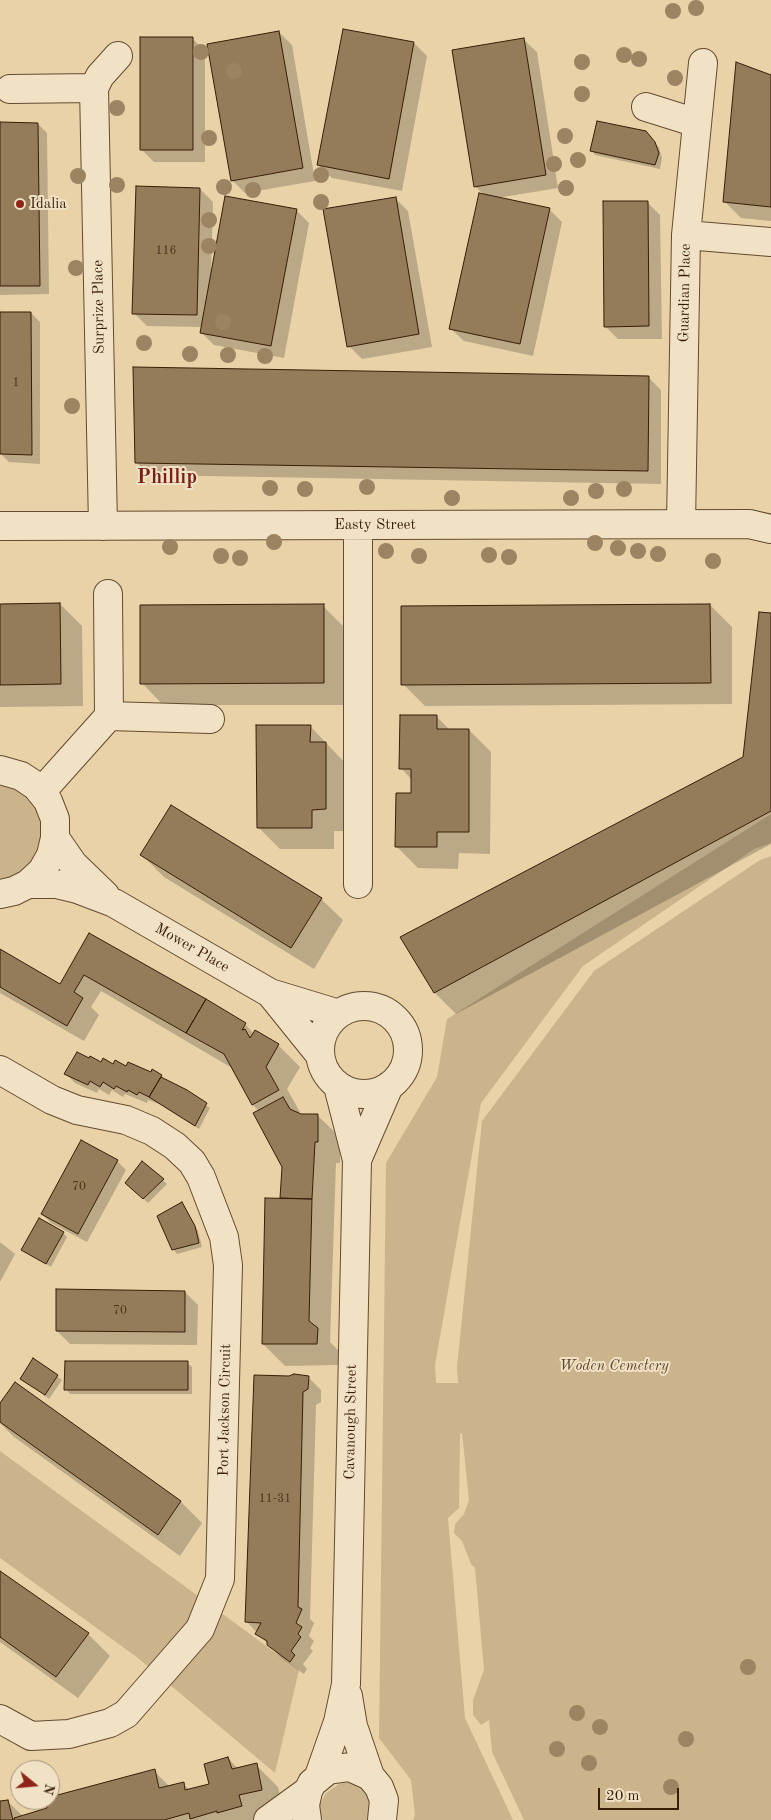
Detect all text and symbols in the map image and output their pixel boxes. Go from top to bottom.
place label: Idalia [30,195,67,213]
marker: Idalia [14,198,26,210]
street label: Guardian Place [675,243,695,343]
house number: 116 [156,244,176,258]
street label: Surprize Place [89,260,109,354]
house number: 1 [13,376,19,390]
district label: Phillip [137,466,197,490]
street label: Easty Street [334,516,416,534]
street label: Mower Place [152,919,232,977]
house number: 70 [72,1180,86,1194]
house number: 70 [113,1304,127,1318]
street label: Port Jackson Circuit [215,1344,235,1476]
park label: Woden Cemetery [559,1357,669,1375]
street label: Cavanough Street [341,1364,361,1480]
house number: 11-31 [259,1492,291,1506]
north arrow [10,1760,60,1810]
scale bar [601,1778,682,1810]
text: N [40,1782,57,1796]
text: 20 m [606,1789,640,1804]

